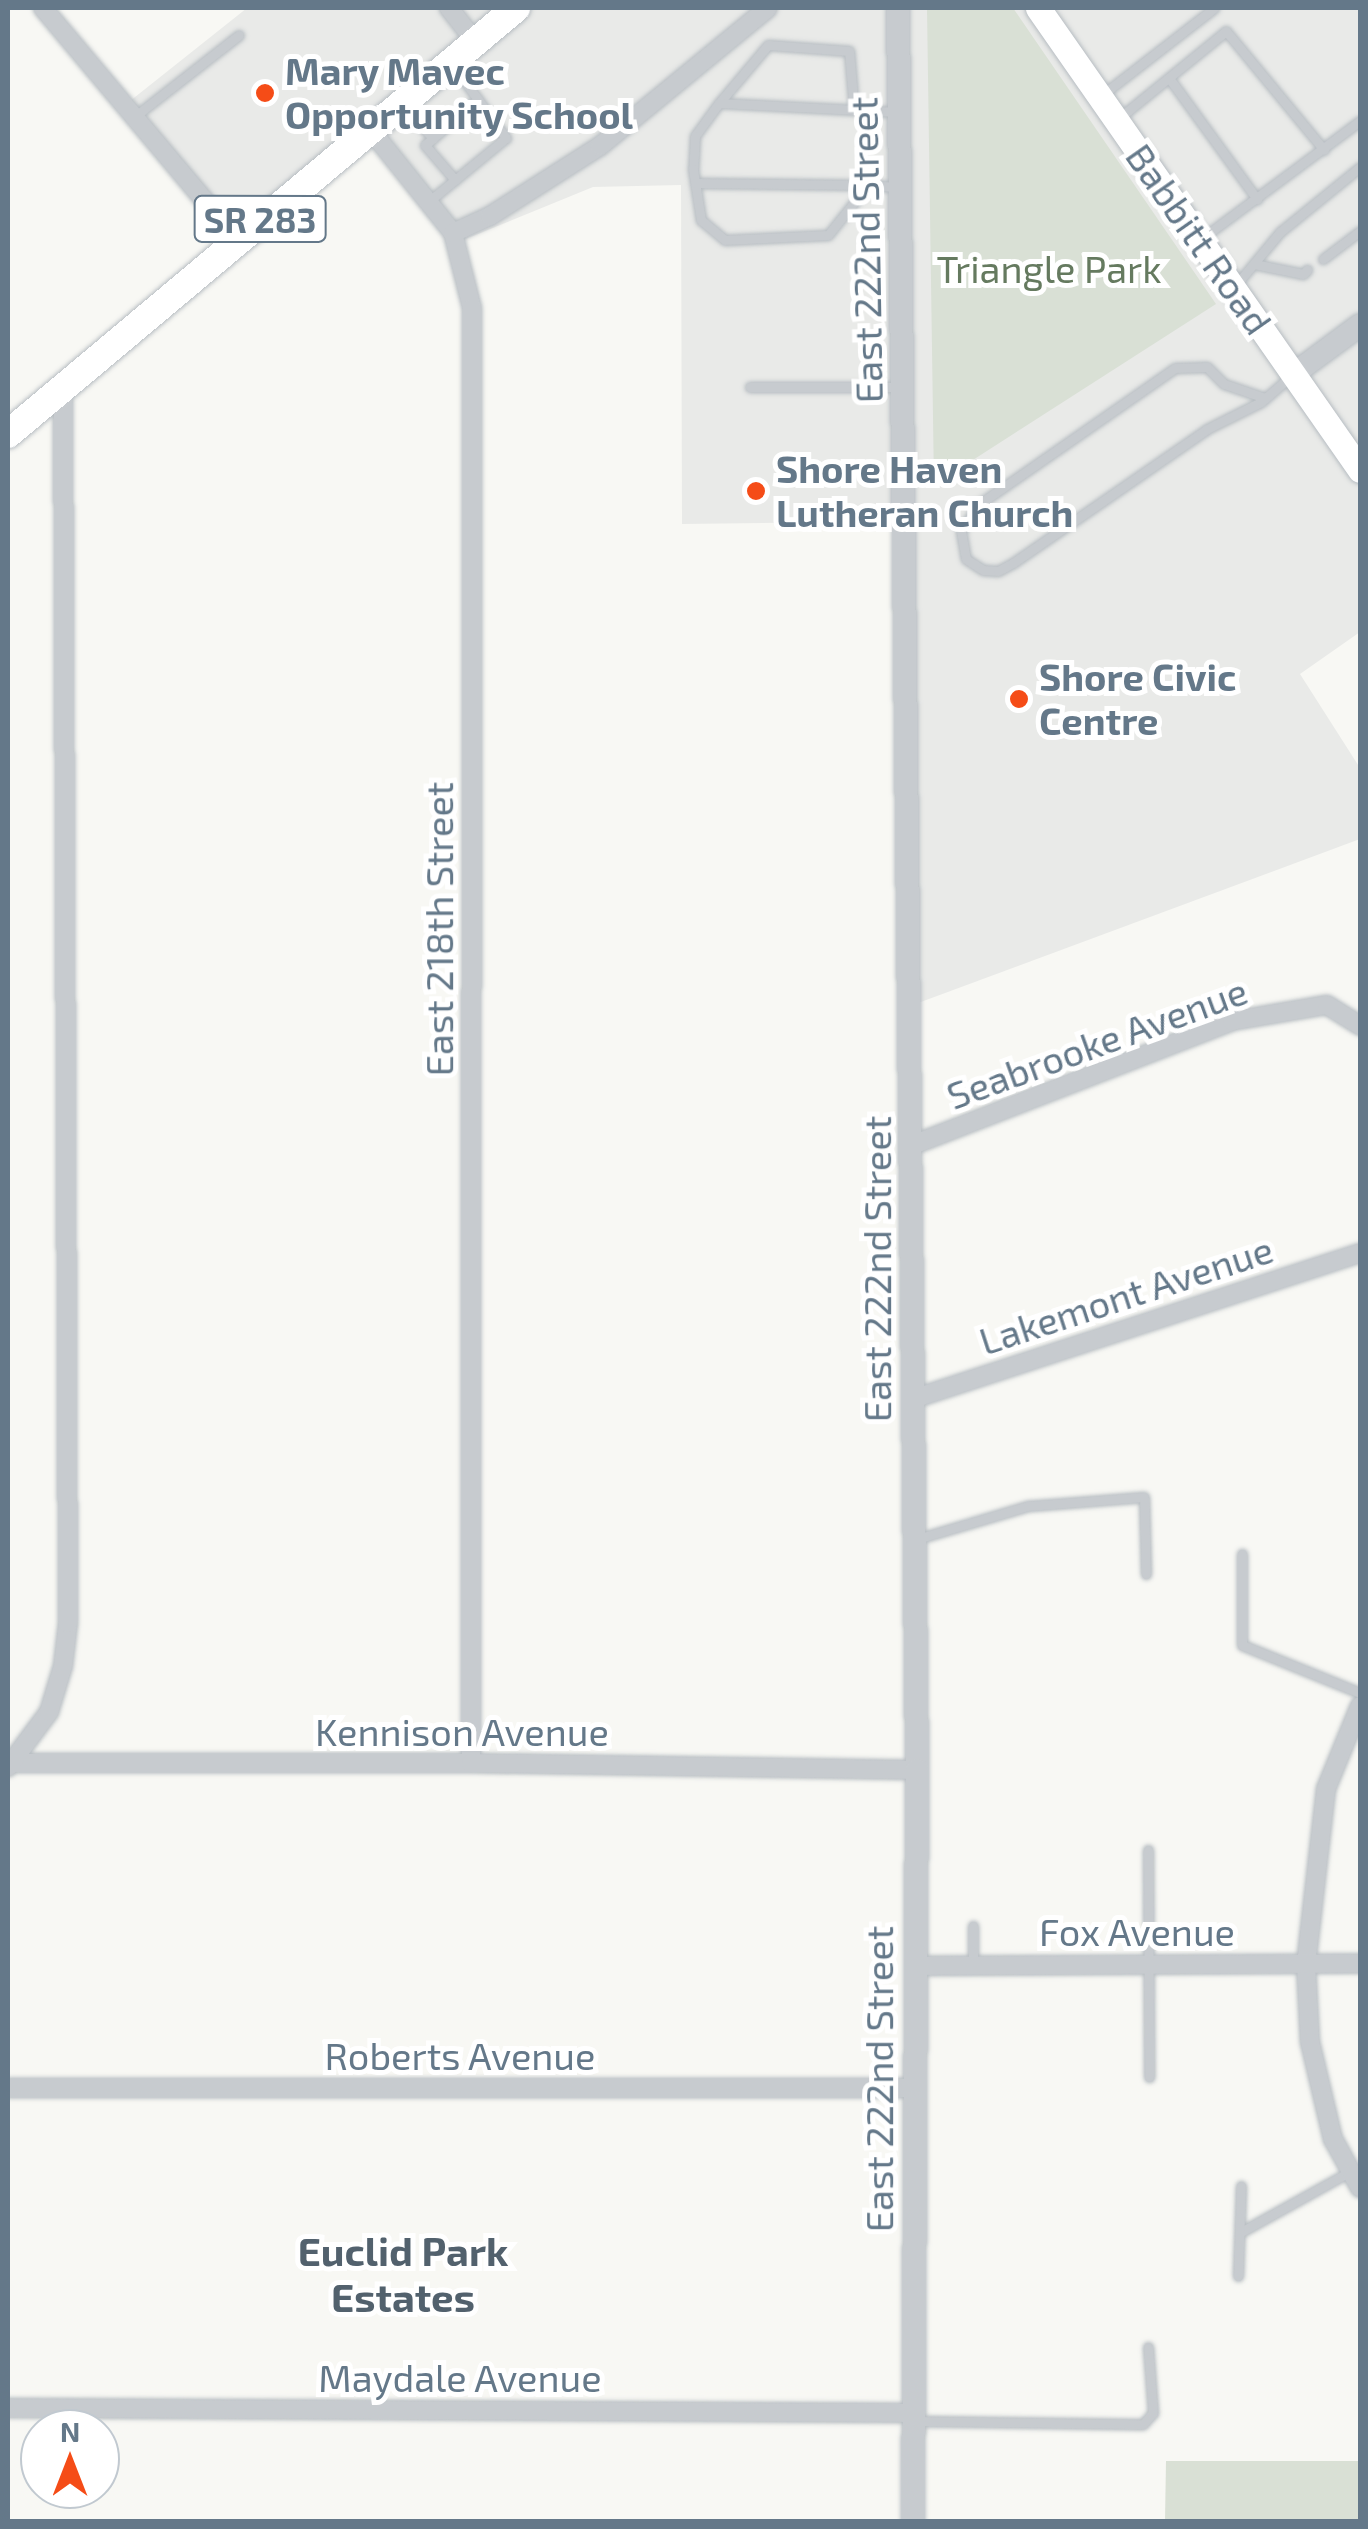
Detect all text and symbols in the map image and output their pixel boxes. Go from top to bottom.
place label: Mary Mavec Opportunity School [285,48,634,137]
marker: Mary Mavec Opportunity School [254,82,276,104]
street label: East 222nd Street [841,96,891,404]
street label: Babbitt Road [1117,135,1281,343]
road number: SR 283 [192,189,328,249]
park label: Triangle Park [936,246,1162,292]
place label: Shore Haven Lutheran Church [776,446,1073,536]
marker: Shore Haven Lutheran Church [745,480,767,502]
place label: Shore Civic Centre [1039,654,1236,744]
marker: Shore Civic Centre [1008,688,1030,710]
street label: East 218th Street [416,782,462,1076]
street label: Seabrooke Avenue [940,967,1254,1119]
street label: East 222nd Street [854,1116,900,1422]
street label: Lakemont Avenue [973,1226,1279,1364]
street label: Kennison Avenue [315,1709,609,1755]
street label: Fox Avenue [1039,1909,1235,1955]
street label: East 222nd Street [856,1926,902,2232]
street label: Roberts Avenue [324,2033,596,2079]
district label: Euclid Park Estates [298,2226,508,2320]
street label: Maydale Avenue [318,2355,602,2401]
north arrow [20,2409,120,2509]
text: N [60,2414,80,2448]

